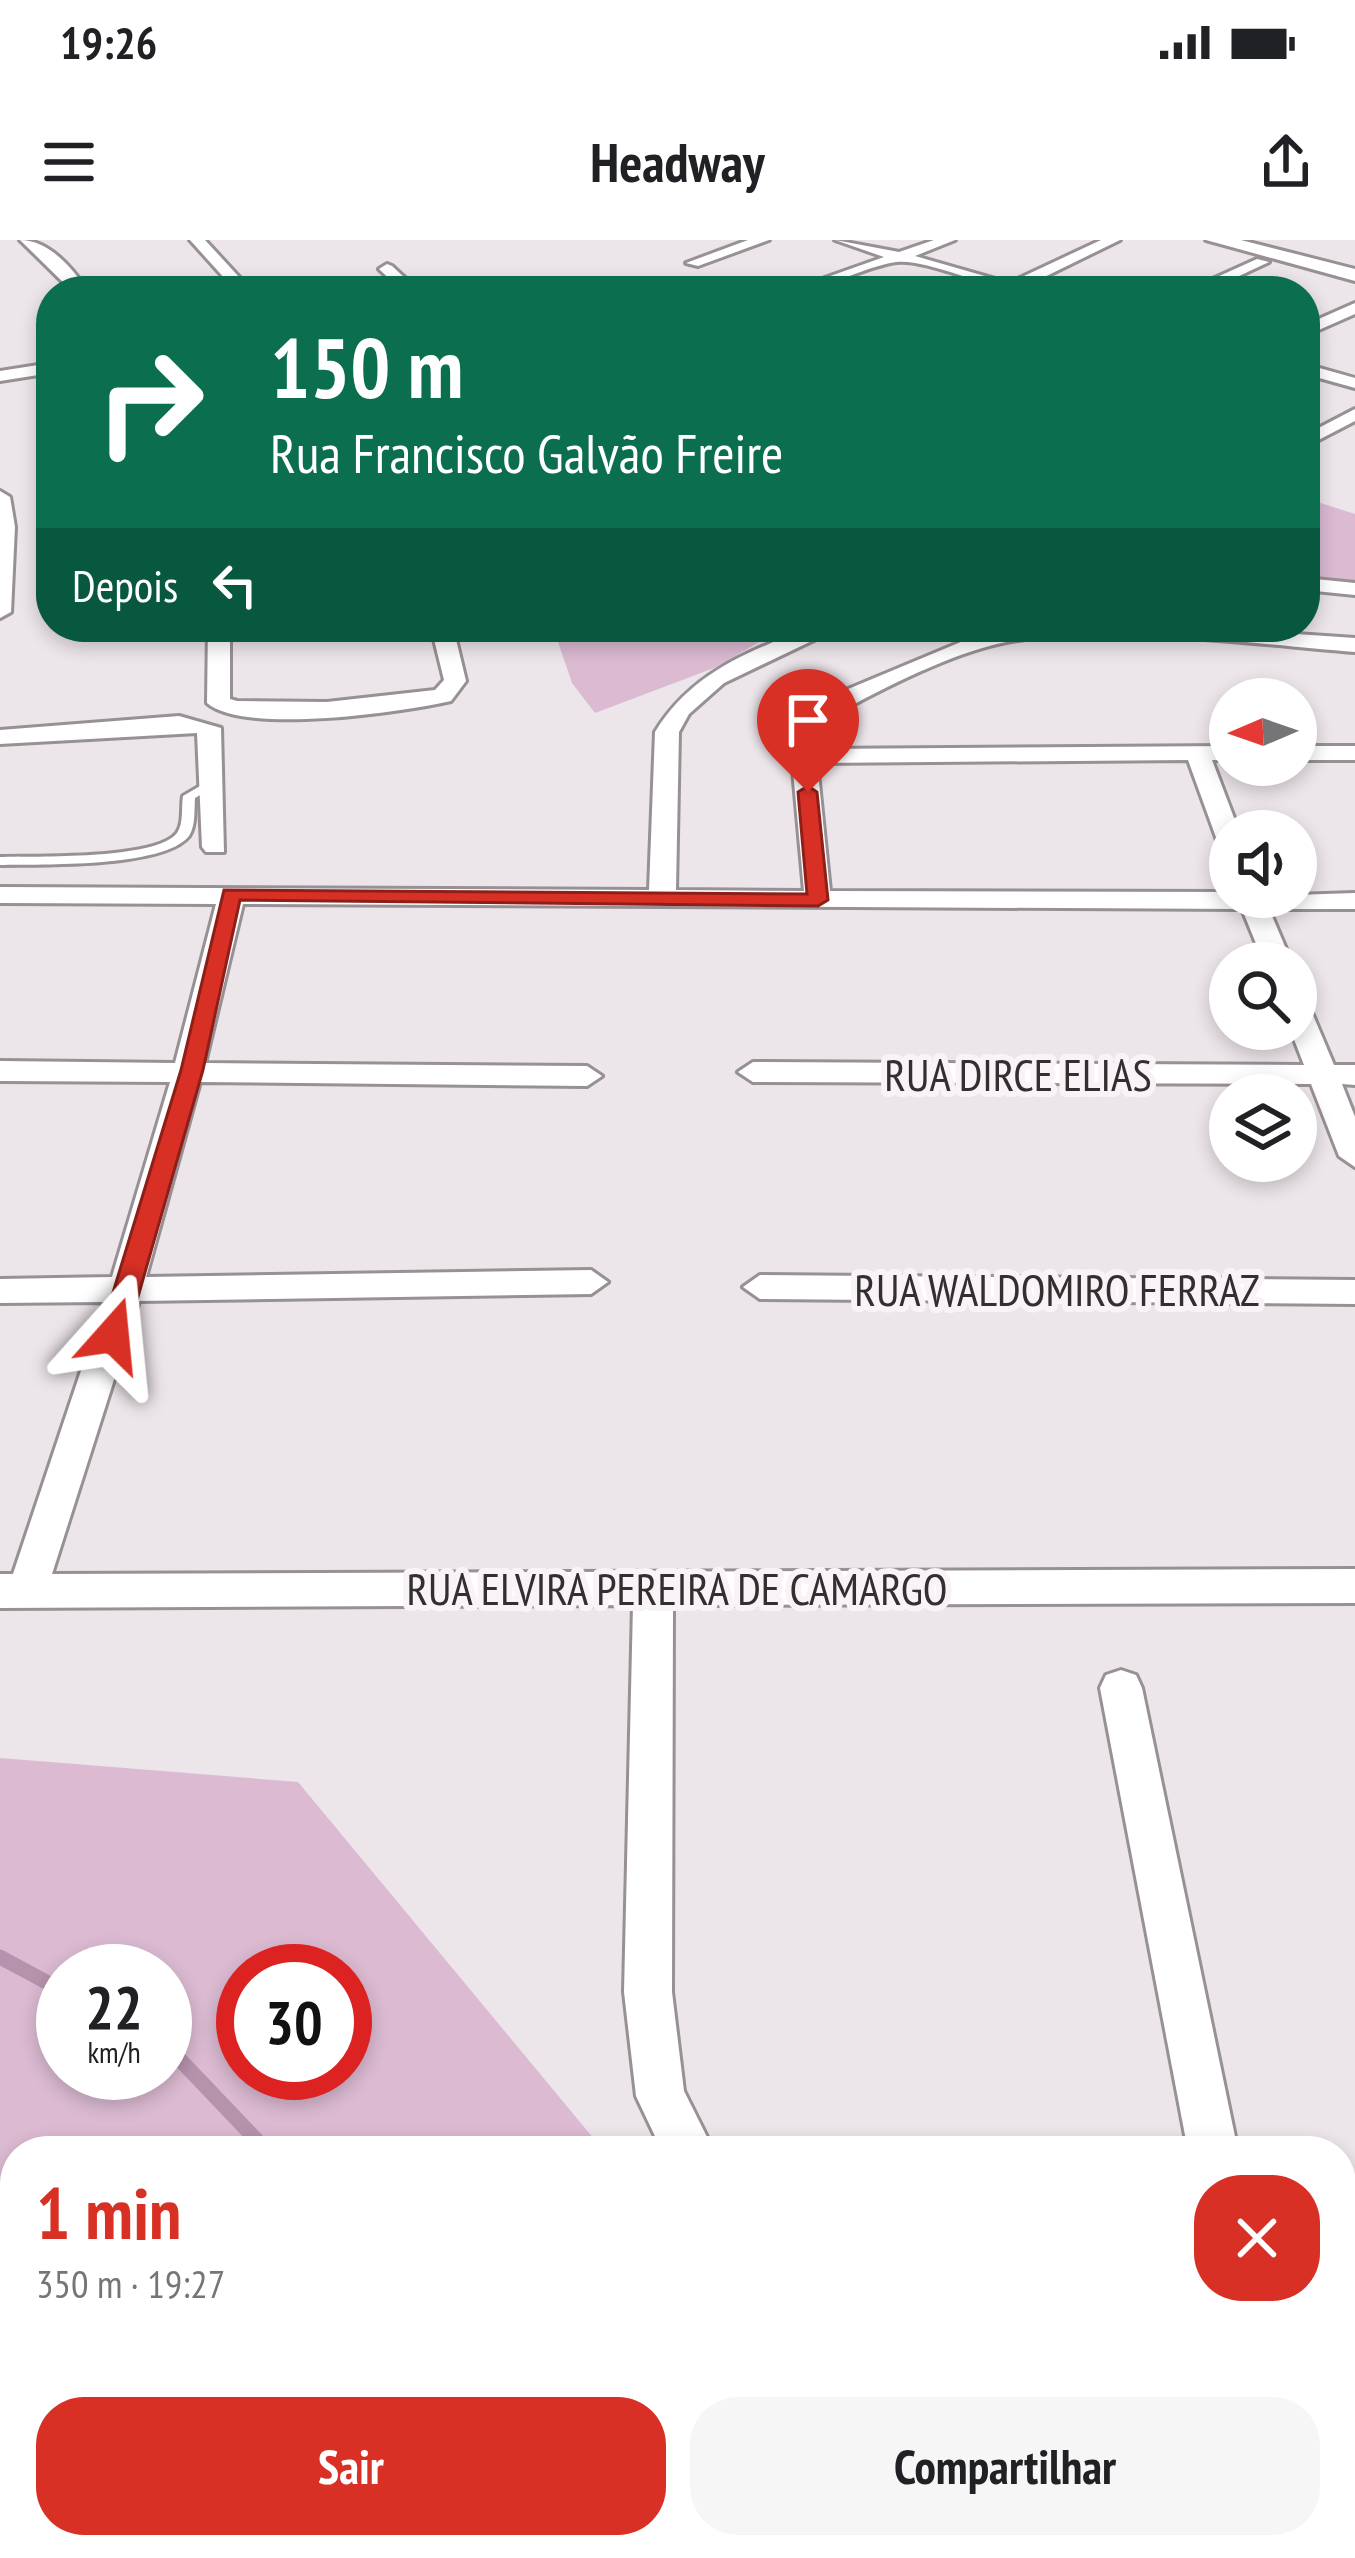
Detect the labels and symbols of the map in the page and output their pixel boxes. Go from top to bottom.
pin [757,669,859,792]
north arrow [1209,678,1317,786]
street label: RUA DIRCE ELIAS [884,1045,1152,1103]
street label: RUA WALDOMIRO FERRAZ [854,1260,1260,1318]
position arrow [50,1272,176,1398]
street label: RUA ELVIRA PEREIRA DE CAMARGO [406,1559,948,1617]
speed limit sign: 30 [216,1944,372,2100]

